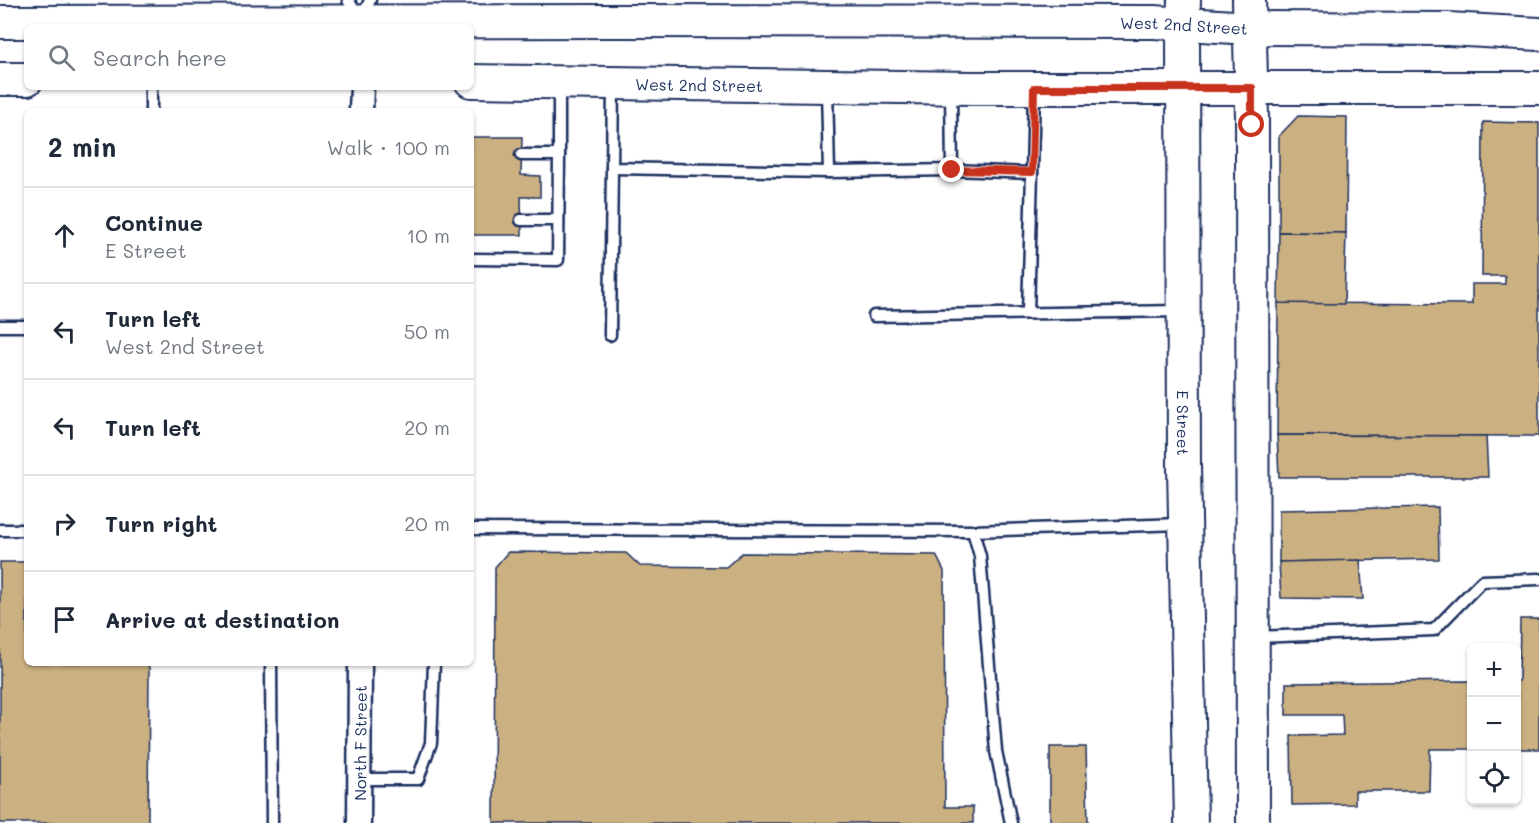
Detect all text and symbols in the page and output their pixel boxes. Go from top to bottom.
street label: West 2nd Street [1120,11,1248,38]
search box [24,24,474,90]
icon: search [45,41,78,74]
text: Search here [93,43,227,72]
street label: West 2nd Street [635,73,763,96]
route start [1238,111,1264,137]
text: 2 min [48,130,116,164]
text: Walk · 100 m [327,134,450,160]
route end [938,156,964,182]
text: Continue [105,208,203,237]
icon: ahead [48,219,81,252]
text: 10 m [406,222,450,248]
text: E Street [105,237,187,263]
text: Turn left [105,304,201,333]
icon: left [48,315,81,348]
text: 50 m [404,318,450,344]
text: West 2nd Street [105,333,265,359]
street label: E Street [1173,390,1194,456]
icon: left [48,411,81,444]
text: Turn left [105,413,201,442]
text: 20 m [404,414,450,440]
icon: right [48,507,81,540]
text: Turn right [105,509,217,538]
text: 20 m [404,510,450,536]
icon: arrive [48,603,81,636]
text: Arrive at destination [105,605,340,634]
map controls [1467,643,1521,805]
button: + [1467,643,1521,697]
street label: North F Street [349,685,370,801]
button: − [1467,697,1521,751]
button: locate [1467,751,1521,805]

